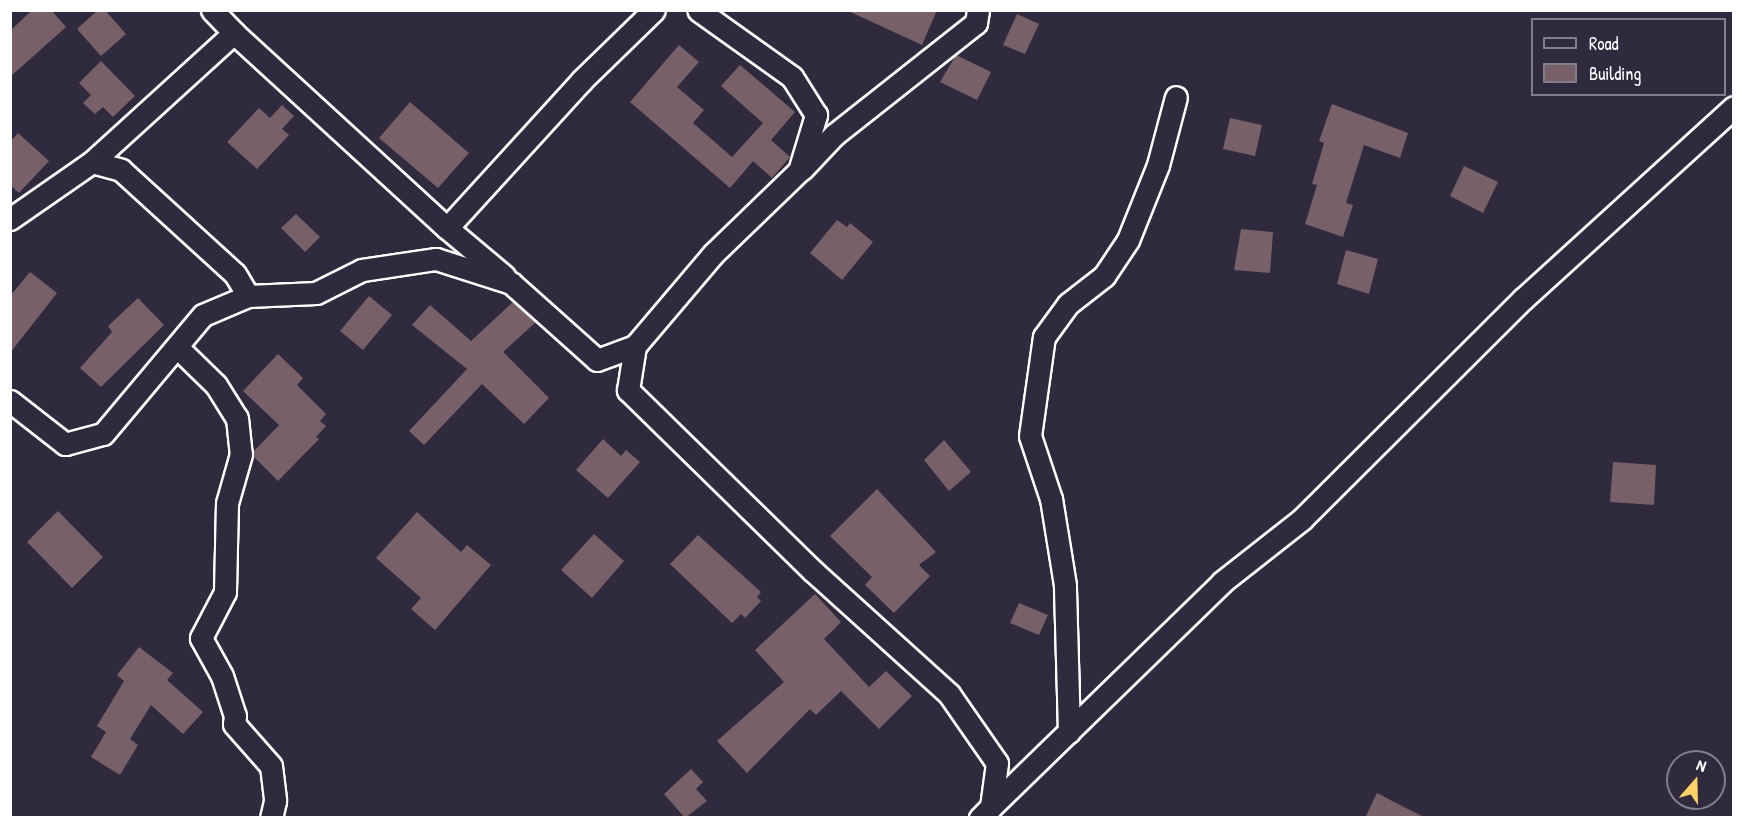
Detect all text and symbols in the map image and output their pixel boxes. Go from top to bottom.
legend [1531,18,1726,96]
text: Road [1589,31,1619,56]
text: Building [1589,61,1641,86]
north arrow [1666,750,1726,810]
text: N [1694,753,1709,777]

